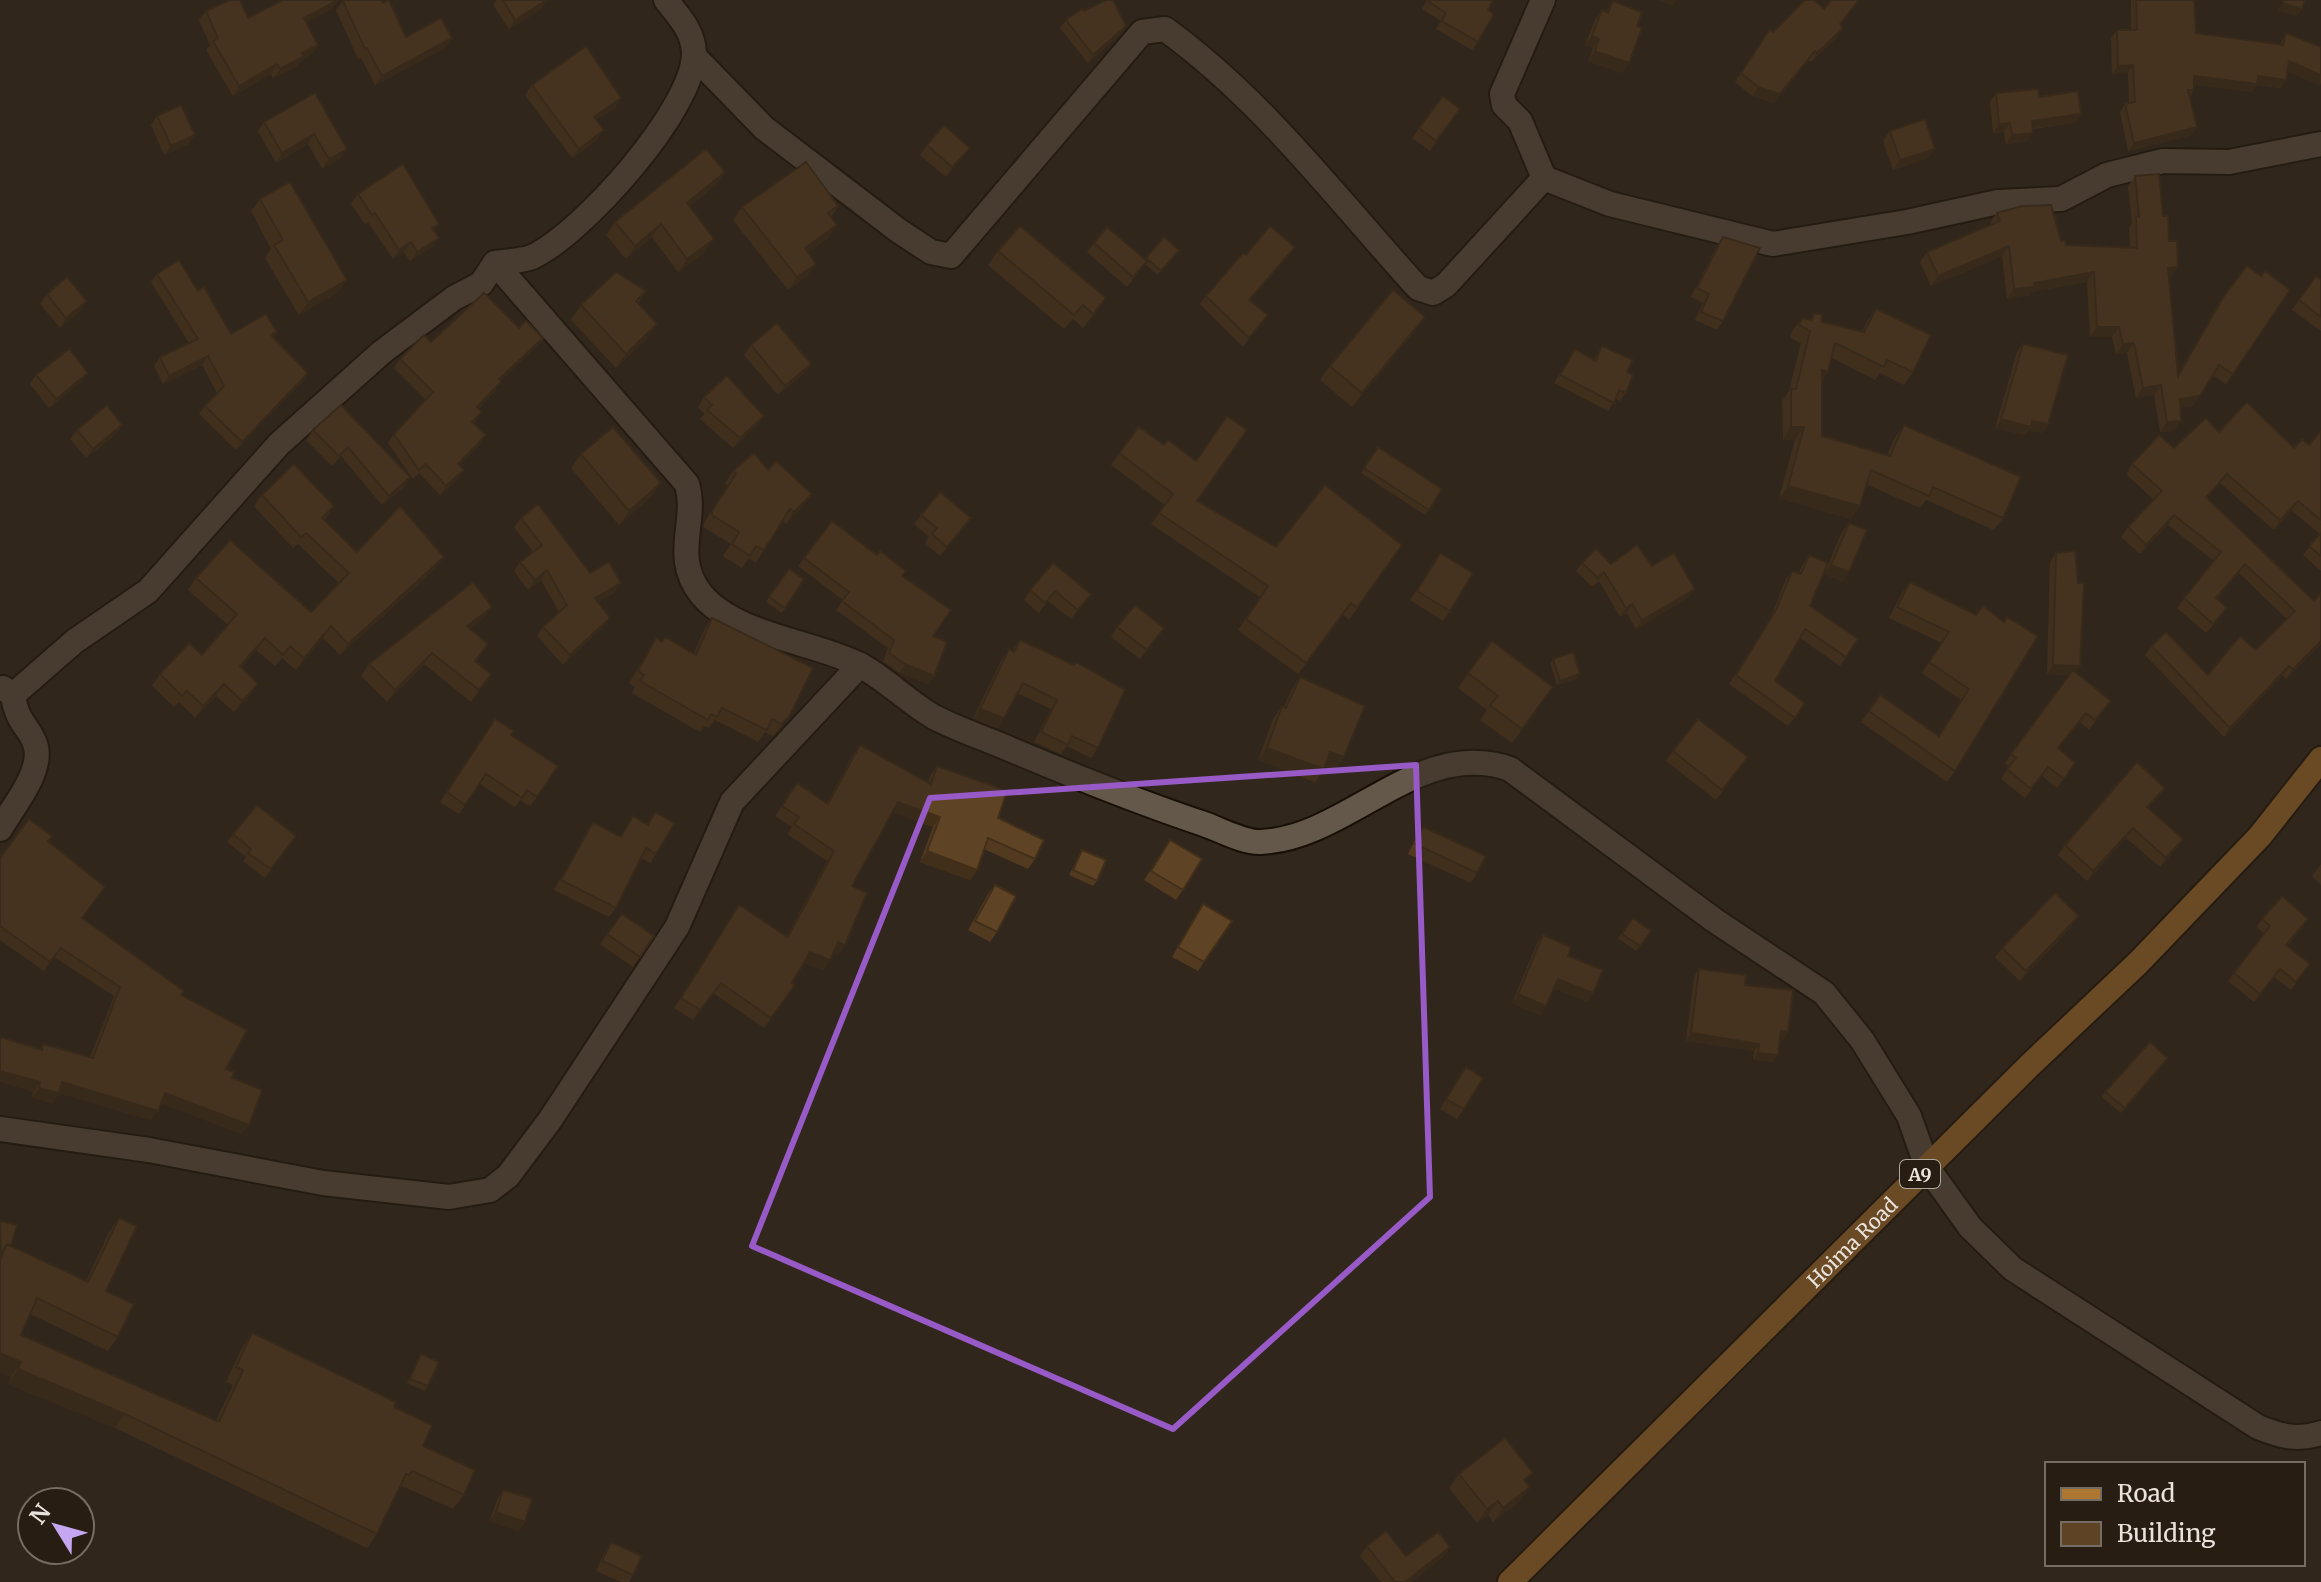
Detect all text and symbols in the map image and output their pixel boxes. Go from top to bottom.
road number: A9 [1900,1160,1940,1188]
street label: Hoima Road [1801,1192,1902,1293]
legend [2045,1462,2305,1566]
text: Road [2117,1478,2175,1509]
north arrow [16,1486,96,1566]
text: N [24,1498,57,1529]
text: Building [2117,1518,2216,1549]

